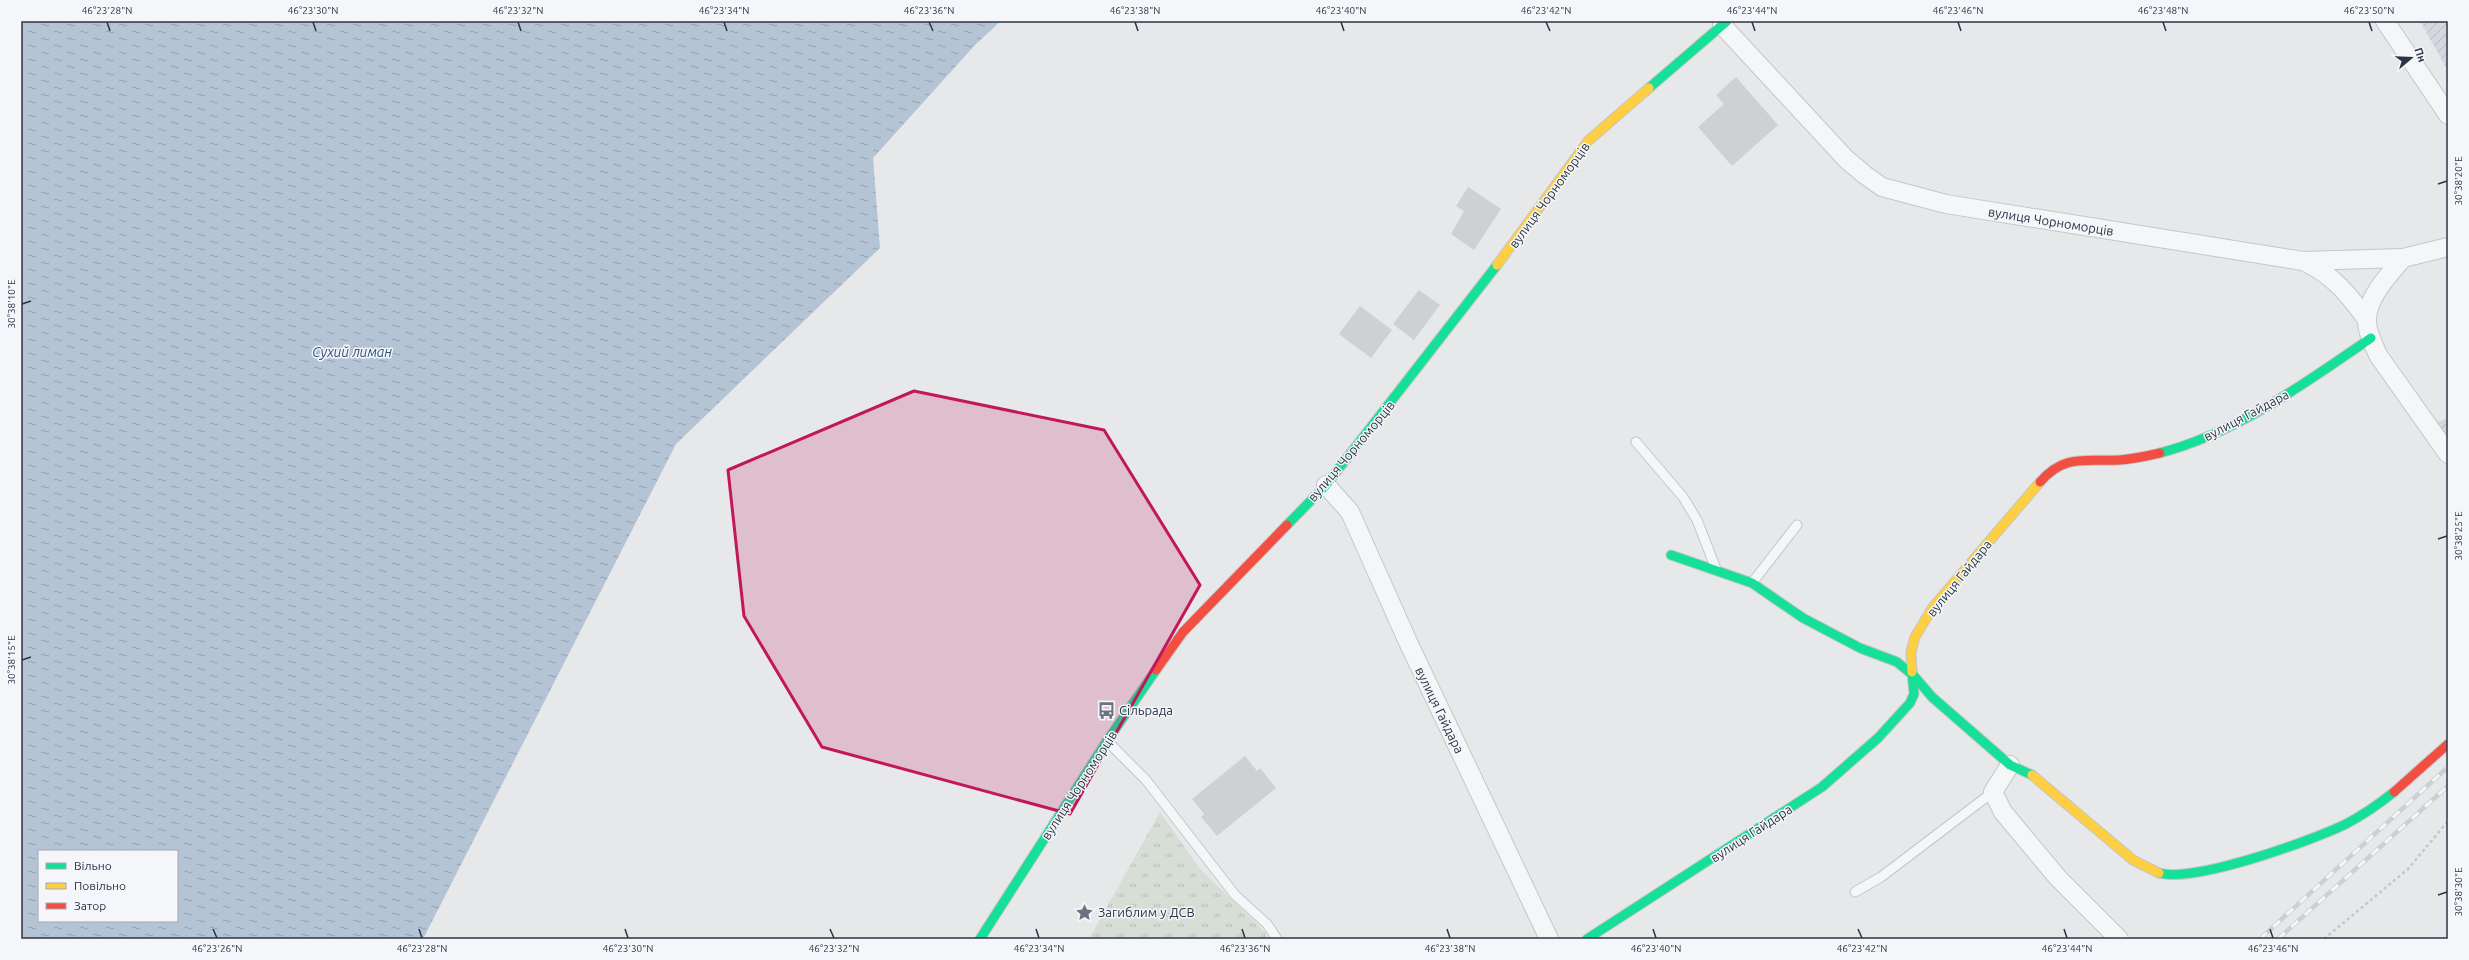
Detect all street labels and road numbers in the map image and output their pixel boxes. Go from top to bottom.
street label: вулиця Чорноморців [1506,140,1592,250]
street label: вулиця Чорноморців [1987,204,2115,238]
street label: вулиця Гайдара [2201,387,2291,443]
street label: вулиця Чорноморців [1305,398,1397,504]
street label: вулиця Гайдара [1924,537,1994,619]
street label: вулиця Гайдара [1413,665,1467,755]
street label: вулиця Чорноморців [1039,728,1119,842]
street label: вулиця Гайдара [1708,801,1794,865]

